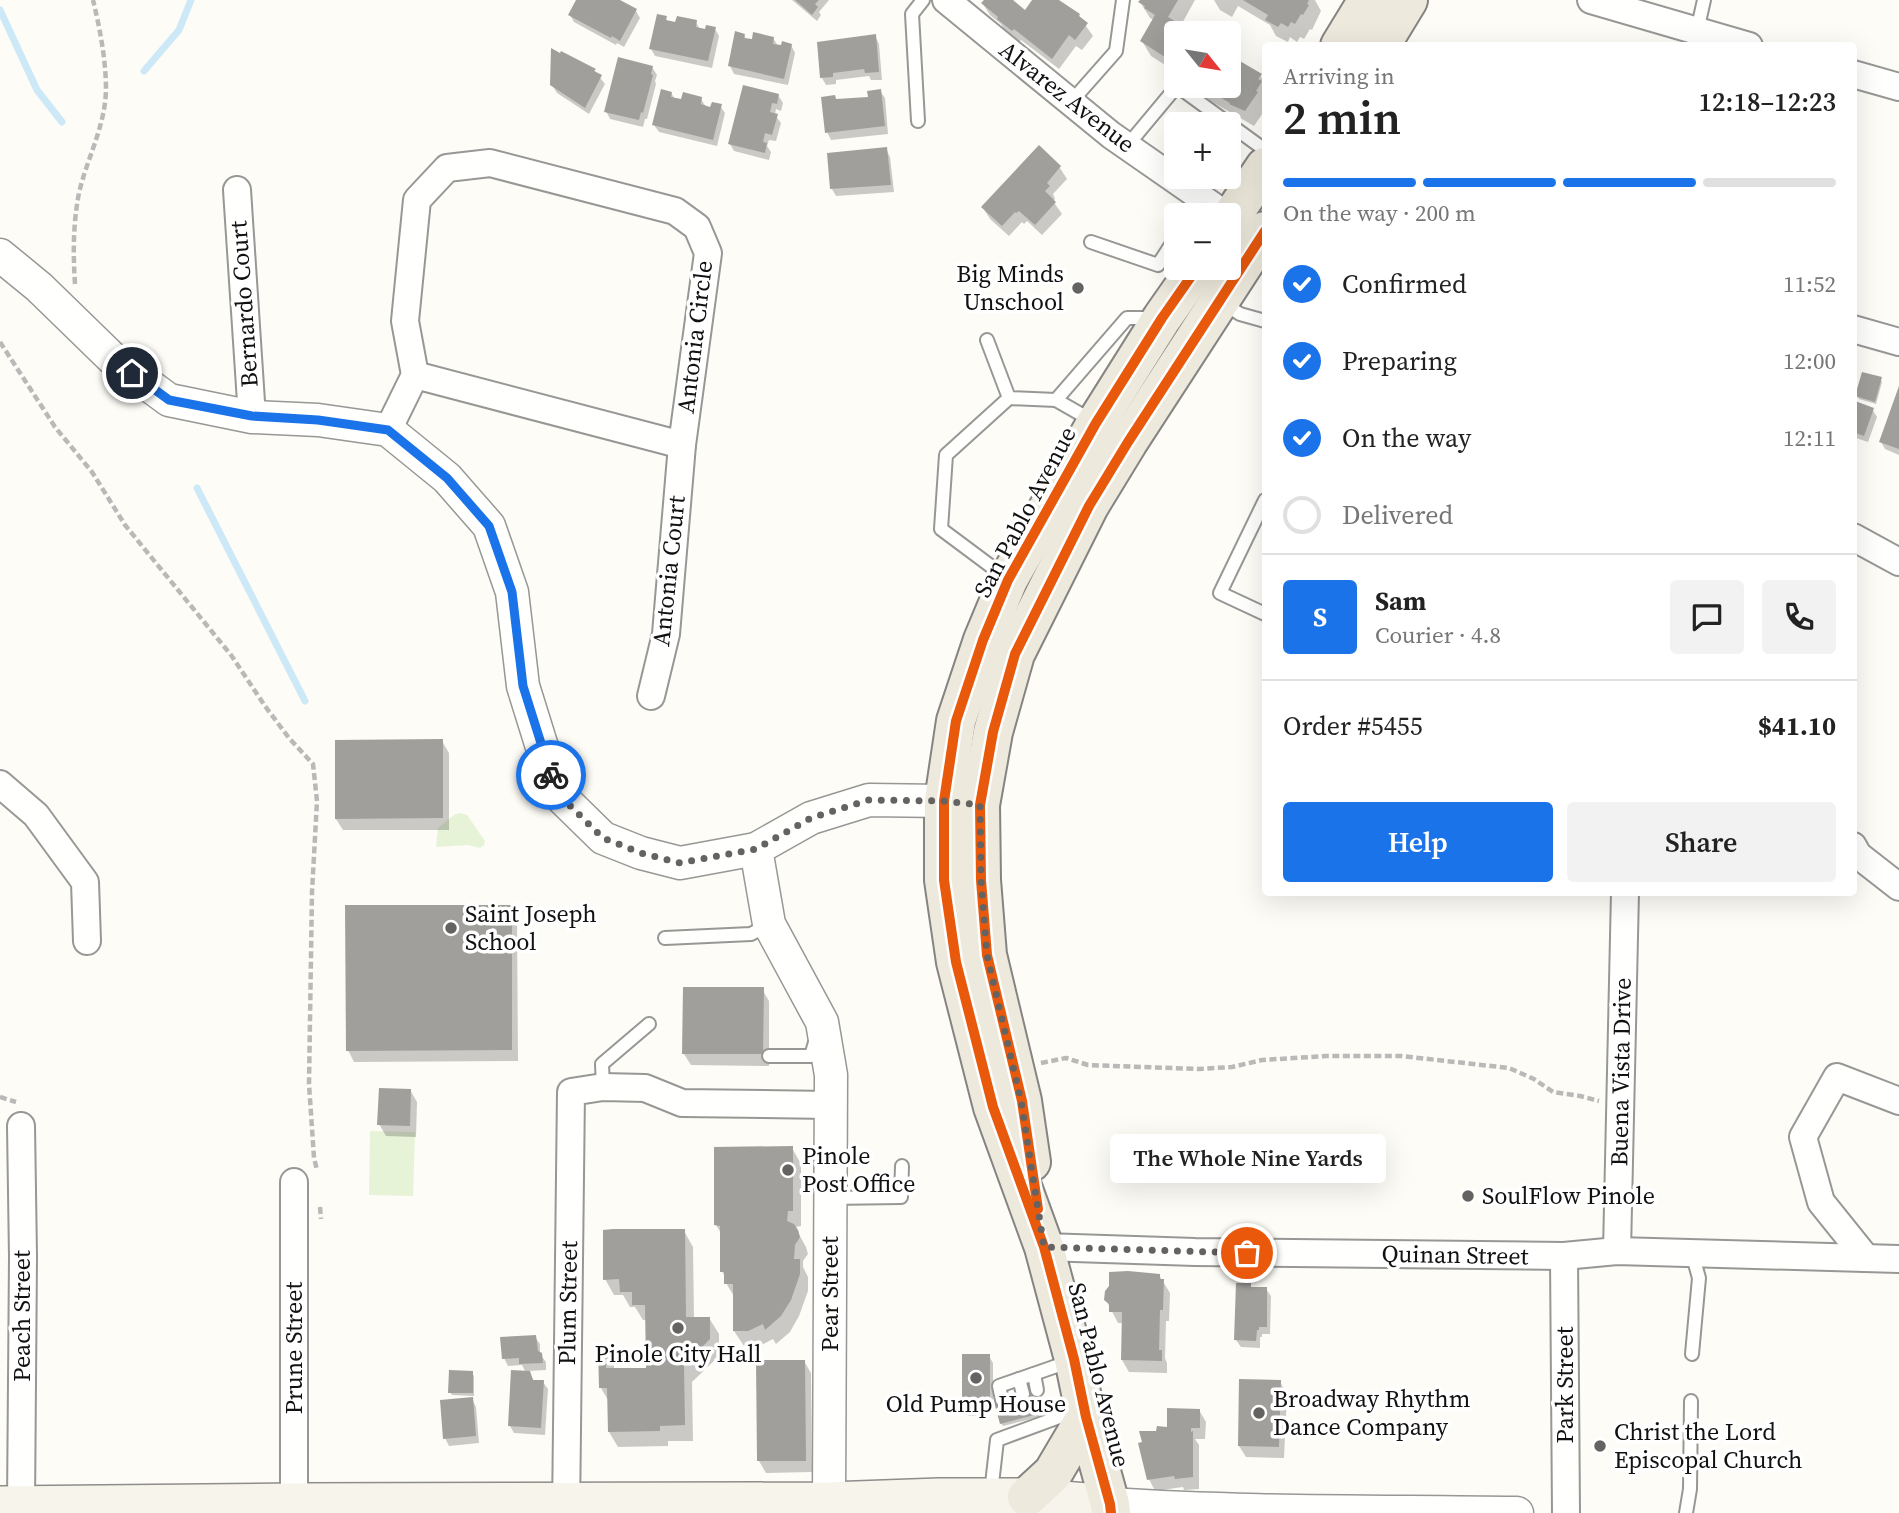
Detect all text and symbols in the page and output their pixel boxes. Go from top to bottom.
north arrow [1164,21,1241,98]
map controls [1164,21,1241,280]
street label: Alvarez Avenue [992,33,1142,160]
text: Arriving in [1283,60,1395,92]
text: 12:18–12:23 [1699,84,1836,120]
text: 2 min [1283,86,1401,149]
button: + [1164,112,1241,189]
text: On the way · 200 m [1283,197,1476,229]
button: − [1164,203,1241,280]
street label: Bernardo Court [221,219,266,388]
place label: Big Minds Unschool [956,257,1064,318]
street label: Antonia Circle [669,259,720,415]
icon: check [1283,265,1321,303]
text: Confirmed [1342,266,1467,302]
text: 11:52 [1783,268,1836,300]
marker: Big Minds Unschool [1070,280,1086,296]
icon: check [1283,342,1321,380]
pin [102,343,162,403]
text: Preparing [1342,343,1457,379]
text: 12:00 [1783,345,1836,377]
icon: home [113,354,151,392]
icon: check [1283,419,1321,457]
street label: San Pablo Avenue [966,420,1084,603]
text: On the way [1342,420,1471,456]
text: 12:11 [1783,422,1836,454]
street label: Antonia Court [644,494,693,648]
text: Delivered [1342,497,1453,533]
button: chat [1670,580,1744,654]
button: phone [1762,580,1836,654]
text: Sam [1375,583,1426,619]
text: S [1313,599,1327,635]
text: Courier · 4.8 [1375,619,1501,651]
text: Order #5455 [1283,708,1423,744]
text: $41.10 [1758,708,1836,744]
courier [516,740,586,810]
icon: bike [532,756,570,794]
button: Help [1283,802,1553,882]
button: Share [1567,802,1836,882]
place label: Saint Joseph School [465,897,597,958]
marker: Saint Joseph School [443,920,459,936]
street label: Buena Vista Drive [1602,977,1639,1167]
callout: The Whole Nine Yards [1109,1134,1385,1183]
place label: Pinole Post Office [802,1139,915,1200]
text: The Whole Nine Yards [1133,1142,1363,1174]
marker: Pinole Post Office [780,1162,796,1178]
place label: SoulFlow Pinole [1482,1179,1655,1212]
marker: SoulFlow Pinole [1460,1188,1476,1204]
pin [1217,1223,1277,1283]
icon: bag [1228,1234,1266,1272]
street label: Pear Street [813,1236,846,1352]
street label: Quinan Street [1381,1237,1529,1272]
street label: Plum Street [550,1240,585,1365]
street label: Peach Street [5,1250,38,1382]
street label: San Pablo Avenue [1061,1279,1138,1471]
street label: Prune Street [277,1282,310,1414]
marker: Pinole City Hall [670,1320,686,1336]
street label: Park Street [1548,1326,1581,1443]
place label: Pinole City Hall [595,1337,761,1370]
marker: Old Pump House [968,1370,984,1386]
place label: Broadway Rhythm Dance Company [1273,1382,1470,1443]
place label: Old Pump House [886,1387,1066,1420]
marker: Broadway Rhythm Dance Company [1251,1405,1267,1421]
place label: Christ the Lord Episcopal Church [1614,1415,1802,1476]
marker: Christ the Lord Episcopal Church [1592,1438,1608,1454]

